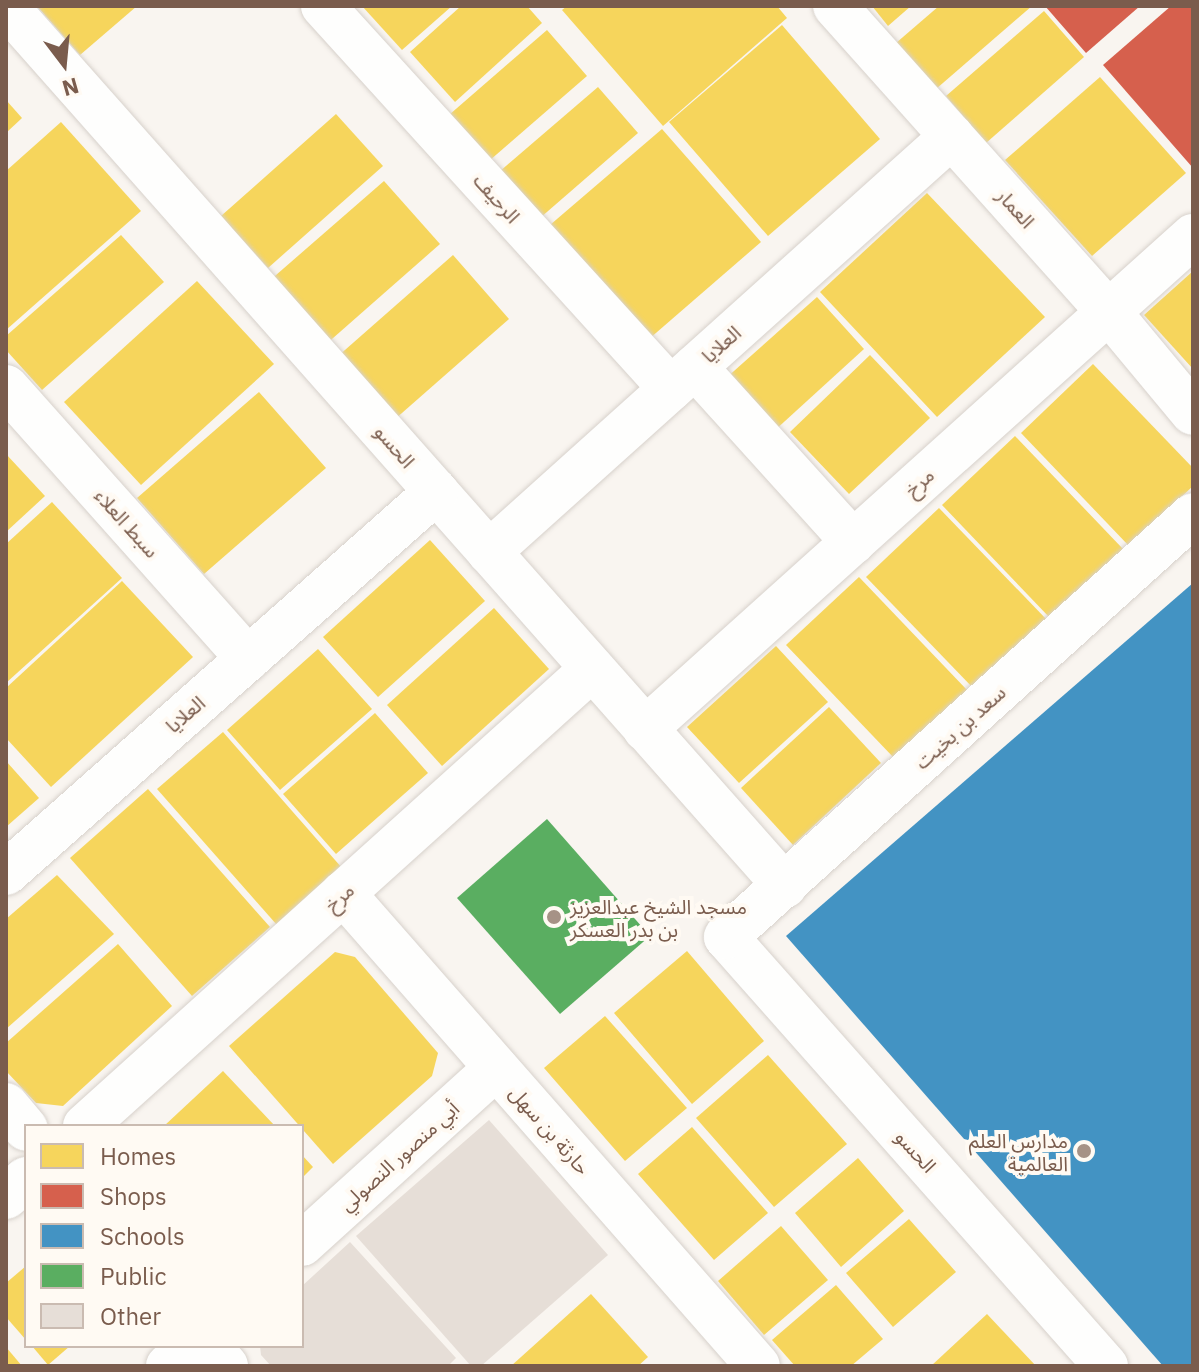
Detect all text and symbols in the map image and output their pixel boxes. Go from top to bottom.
north arrow [24,24,104,104]
text: N [59,71,82,104]
street label: الرحيف [469,168,525,228]
street label: العمار [992,183,1040,233]
street label: العلايا [697,320,745,368]
street label: الحسو [370,420,420,472]
street label: مرخ [899,463,939,501]
street label: سبط العلاء [90,484,164,562]
street label: سعد بن بخيت [910,680,1010,774]
street label: العلايا [160,690,210,738]
street label: مرخ [319,878,359,916]
place label: مسجد الشيخ عبدالعزيز بن بدر العسكر [570,894,747,941]
marker: مسجد الشيخ عبدالعزيز بن بدر العسكر [545,908,563,926]
street label: حارثة بن سهل [505,1081,595,1179]
street label: أبي منصور النصولي [334,1096,464,1216]
legend [24,1124,304,1348]
street label: الحسو [891,1125,941,1177]
place label: مدارس العلم العالمية [969,1128,1068,1175]
text: Homes [100,1140,176,1172]
marker: مدارس العلم العالمية [1075,1142,1093,1160]
text: Shops [100,1180,167,1212]
text: Schools [100,1220,185,1252]
text: Public [100,1260,167,1292]
text: Other [100,1300,161,1332]

